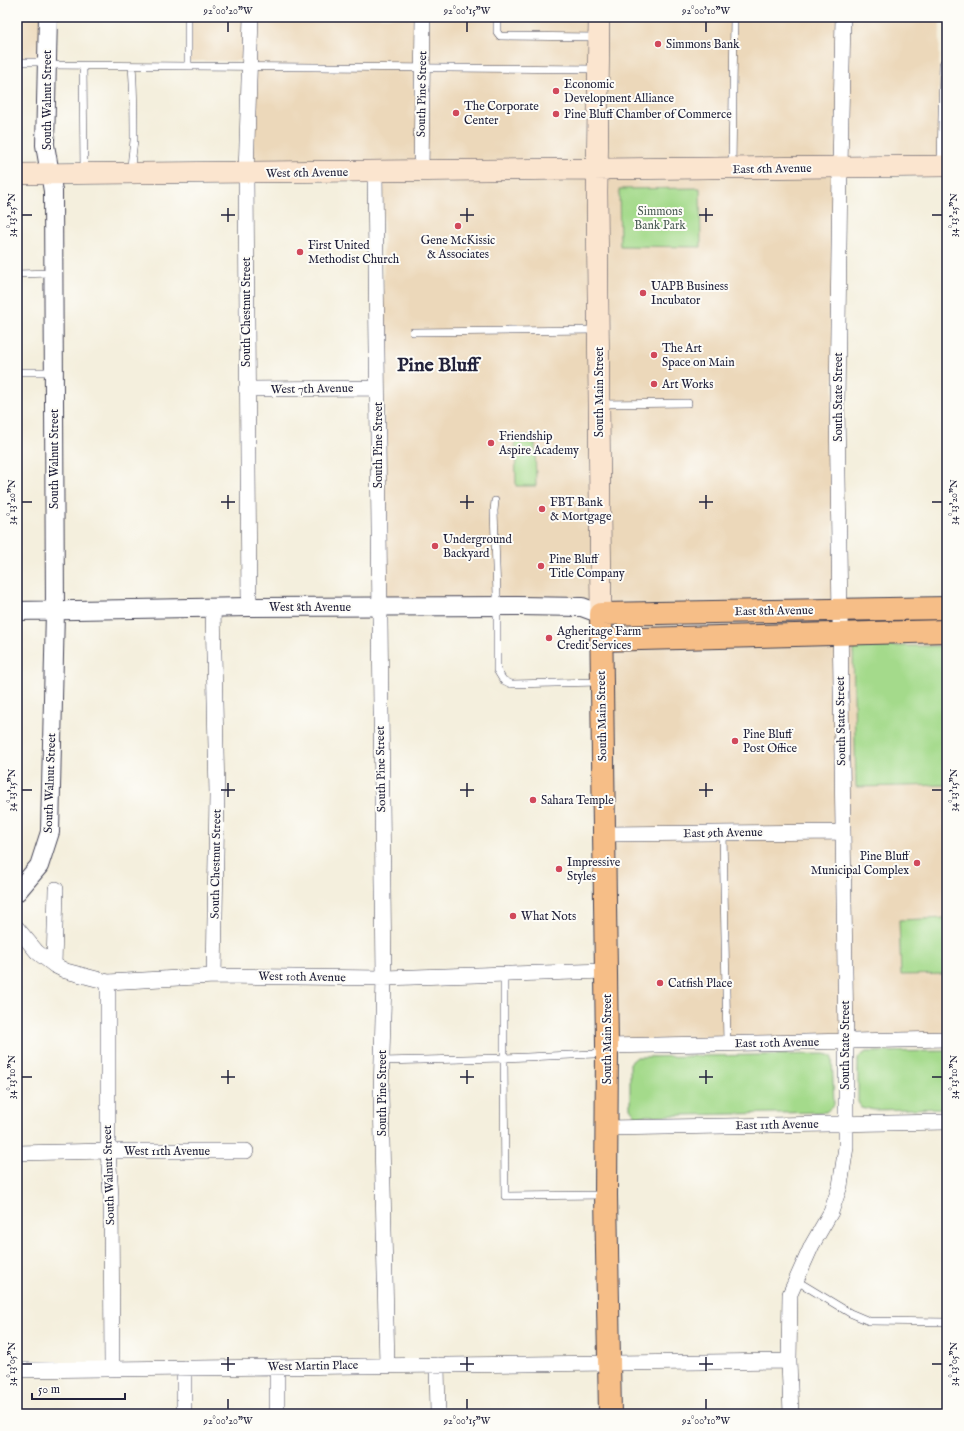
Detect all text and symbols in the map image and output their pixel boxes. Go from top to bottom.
text: 92°00'20"W [203,5,253,18]
text: 92°00'15"W [443,5,491,18]
text: 92°00'10"W [681,5,730,18]
place label: Simmons Bank [666,37,740,52]
marker: Simmons Bank [653,39,663,49]
street label: South Walnut Street [40,50,55,150]
street label: South Pine Street [414,51,430,137]
place label: Economic Development Alliance [564,77,675,107]
marker: Economic Development Alliance [551,86,561,96]
place label: The Corporate Center [464,99,539,128]
place label: Pine Bluff Chamber of Commerce [564,107,732,122]
marker: The Corporate Center [451,108,461,118]
marker: Pine Bluff Chamber of Commerce [551,109,561,119]
street label: East 6th Avenue [732,161,812,177]
street label: West 6th Avenue [266,165,349,181]
text: 34°13'25"N [6,193,19,237]
text: 34°13'25"N [948,193,961,237]
park label: Simmons Bank Park [634,204,686,233]
marker: Gene McKissic & Associates [453,221,463,231]
place label: Gene McKissic & Associates [421,233,495,262]
place label: First United Methodist Church [308,238,400,267]
marker: First United Methodist Church [295,247,305,257]
street label: South Chestnut Street [239,257,254,367]
place label: UAPB Business Incubator [651,279,728,308]
marker: UAPB Business Incubator [638,288,648,298]
place label: The Art Space on Main [662,341,735,371]
street label: South Main Street [592,347,607,437]
marker: The Art Space on Main [649,350,659,360]
street label: South State Street [831,352,846,442]
district label: Pine Bluff [397,353,482,378]
place label: Art Works [661,377,714,392]
marker: Art Works [649,379,659,389]
street label: West 7th Avenue [271,381,354,397]
street label: South Pine Street [371,402,386,488]
street label: South Walnut Street [47,409,62,509]
place label: Friendship Aspire Academy [498,429,579,459]
marker: Friendship Aspire Academy [486,438,496,448]
text: 34°13'20"N [6,479,19,525]
text: 34°13'20"N [948,479,961,525]
place label: FBT Bank & Mortgage [550,495,612,524]
marker: FBT Bank & Mortgage [537,504,547,514]
place label: Underground Backyard [443,532,513,561]
marker: Underground Backyard [430,541,440,551]
place label: Pine Bluff Title Company [549,552,625,582]
marker: Pine Bluff Title Company [536,561,546,571]
street label: West 8th Avenue [269,600,351,615]
street label: East 8th Avenue [734,603,814,619]
place label: Agheritage Farm Credit Services [556,624,641,653]
marker: Agheritage Farm Credit Services [544,633,554,643]
street label: South Main Street [594,671,610,761]
street label: South State Street [833,676,849,766]
street label: South Pine Street [373,726,389,812]
place label: Pine Bluff Post Office [743,727,798,756]
street label: South Walnut Street [41,733,59,833]
marker: Pine Bluff Post Office [730,736,740,746]
text: 34°13'15"N [6,768,19,812]
text: 34°13'15"N [948,768,961,812]
place label: Sahara Temple [541,793,614,809]
marker: Sahara Temple [528,795,538,805]
street label: South Chestnut Street [208,809,224,919]
street label: East 9th Avenue [683,825,763,841]
place label: Pine Bluff Municipal Complex [811,849,911,879]
place label: Impressive Styles [567,855,621,884]
marker: Pine Bluff Municipal Complex [912,858,922,868]
marker: Impressive Styles [554,864,564,874]
place label: What Nots [521,909,576,924]
marker: What Nots [508,911,518,921]
street label: West 10th Avenue [258,969,346,985]
place label: Catfish Place [668,976,733,991]
marker: Catfish Place [655,978,665,988]
street label: South Main Street [600,994,615,1084]
street label: South State Street [838,1000,853,1090]
street label: East 10th Avenue [735,1035,820,1051]
street label: South Pine Street [375,1050,390,1136]
text: 34°13'10"N [6,1055,19,1099]
text: 34°13'10"N [948,1055,961,1099]
street label: East 11th Avenue [735,1117,819,1133]
street label: South Walnut Street [100,1125,118,1225]
street label: West 11th Avenue [124,1144,211,1159]
text: 34°13'05"N [6,1342,19,1386]
text: 34°13'05"N [948,1342,961,1386]
street label: West Martin Place [268,1358,359,1374]
scale bar [32,1375,125,1401]
text: 50 m [38,1382,60,1397]
text: 92°00'20"W [203,1415,253,1428]
text: 92°00'15"W [443,1415,491,1428]
text: 92°00'10"W [681,1415,730,1428]

